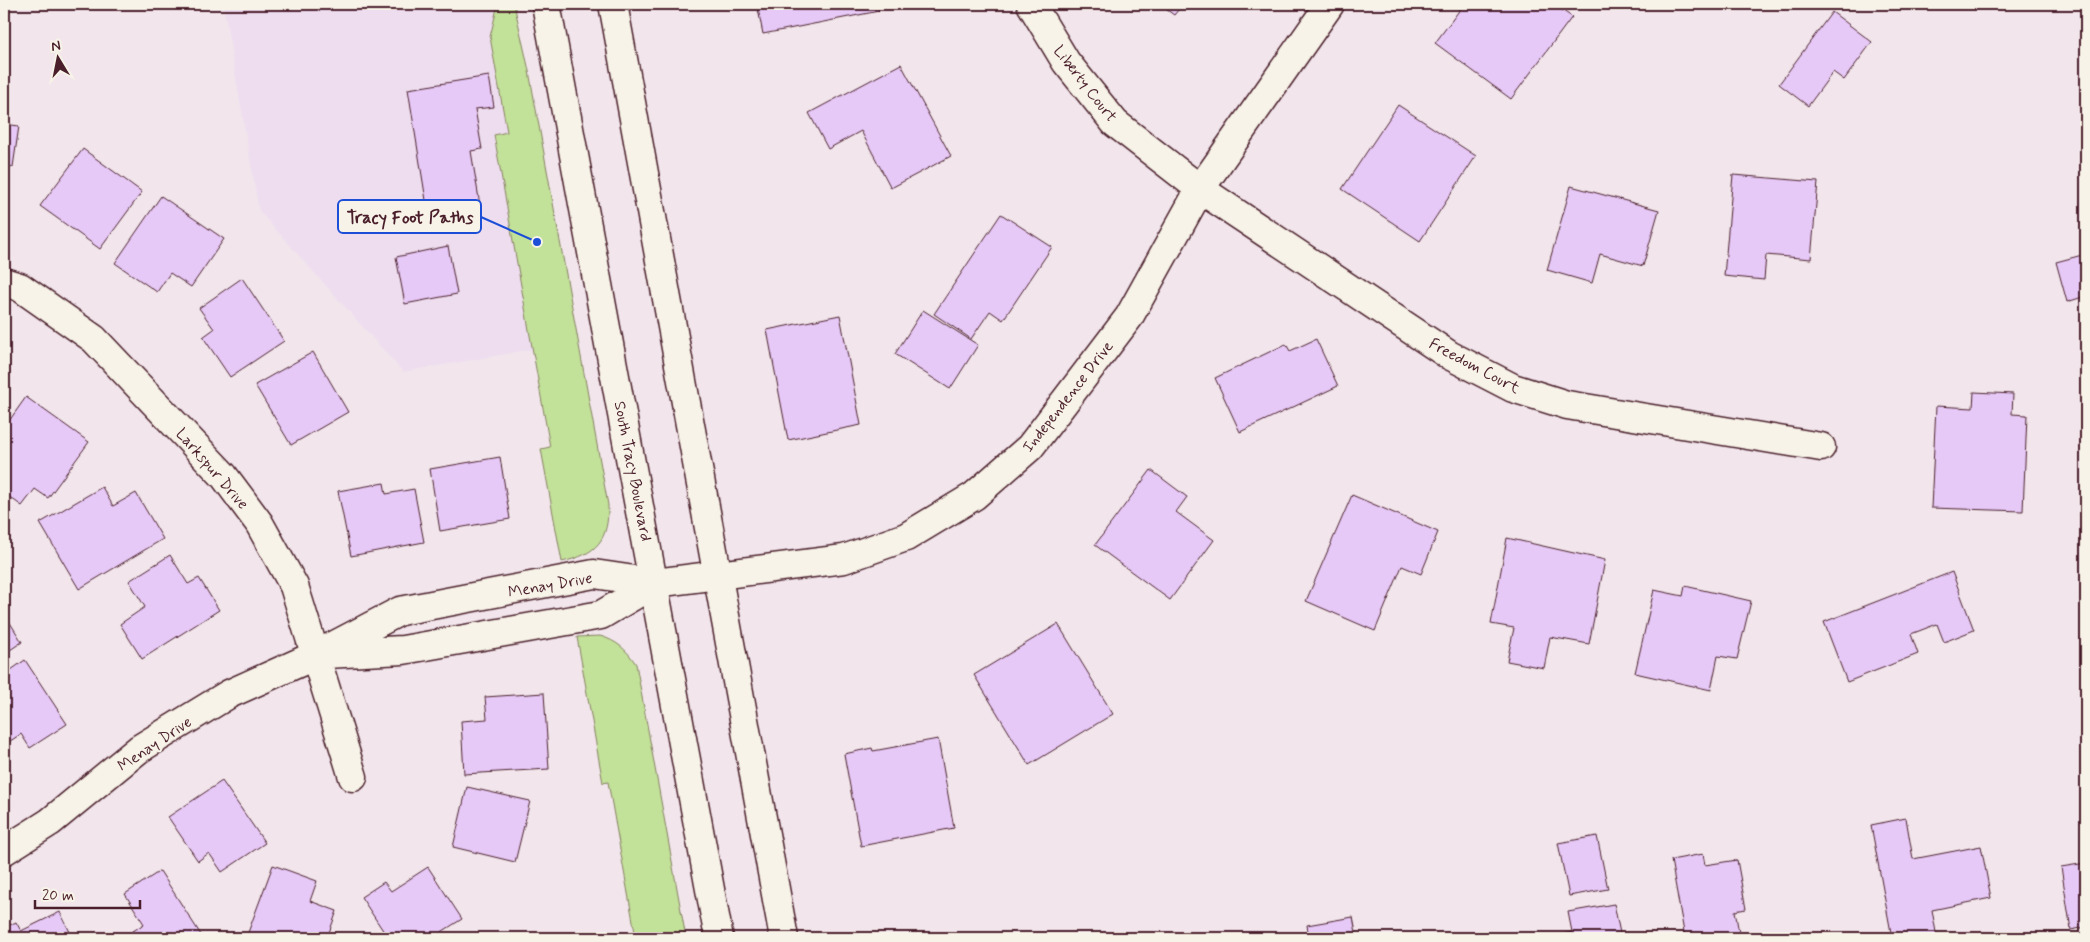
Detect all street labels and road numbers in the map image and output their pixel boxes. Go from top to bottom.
street label: Liberty Court [1048,41,1122,127]
street label: Freedom Court [1425,334,1524,399]
street label: Independence Drive [1018,337,1118,457]
street label: South Tracy Boulevard [609,399,656,543]
street label: Larkspur Drive [171,424,253,514]
street label: Menay Drive [506,568,594,603]
street label: Menay Drive [114,712,196,777]

